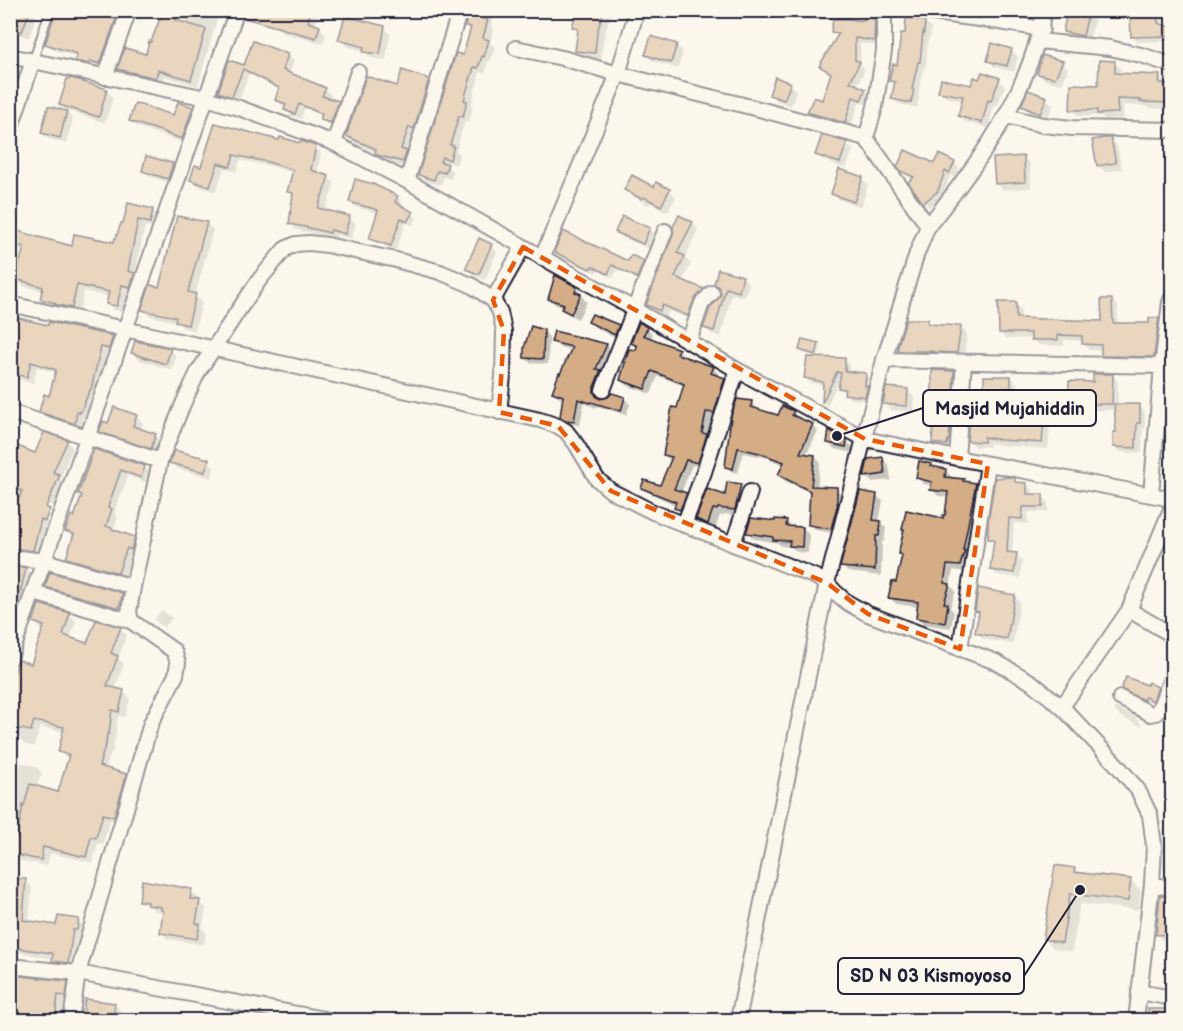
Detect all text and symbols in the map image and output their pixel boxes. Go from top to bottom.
callout: Masjid Mujahiddin [923,390,1096,426]
text: Masjid Mujahiddin [935,399,1085,420]
callout: SD N 03 Kismoyoso [838,958,1024,994]
text: SD N 03 Kismoyoso [850,966,1012,987]

